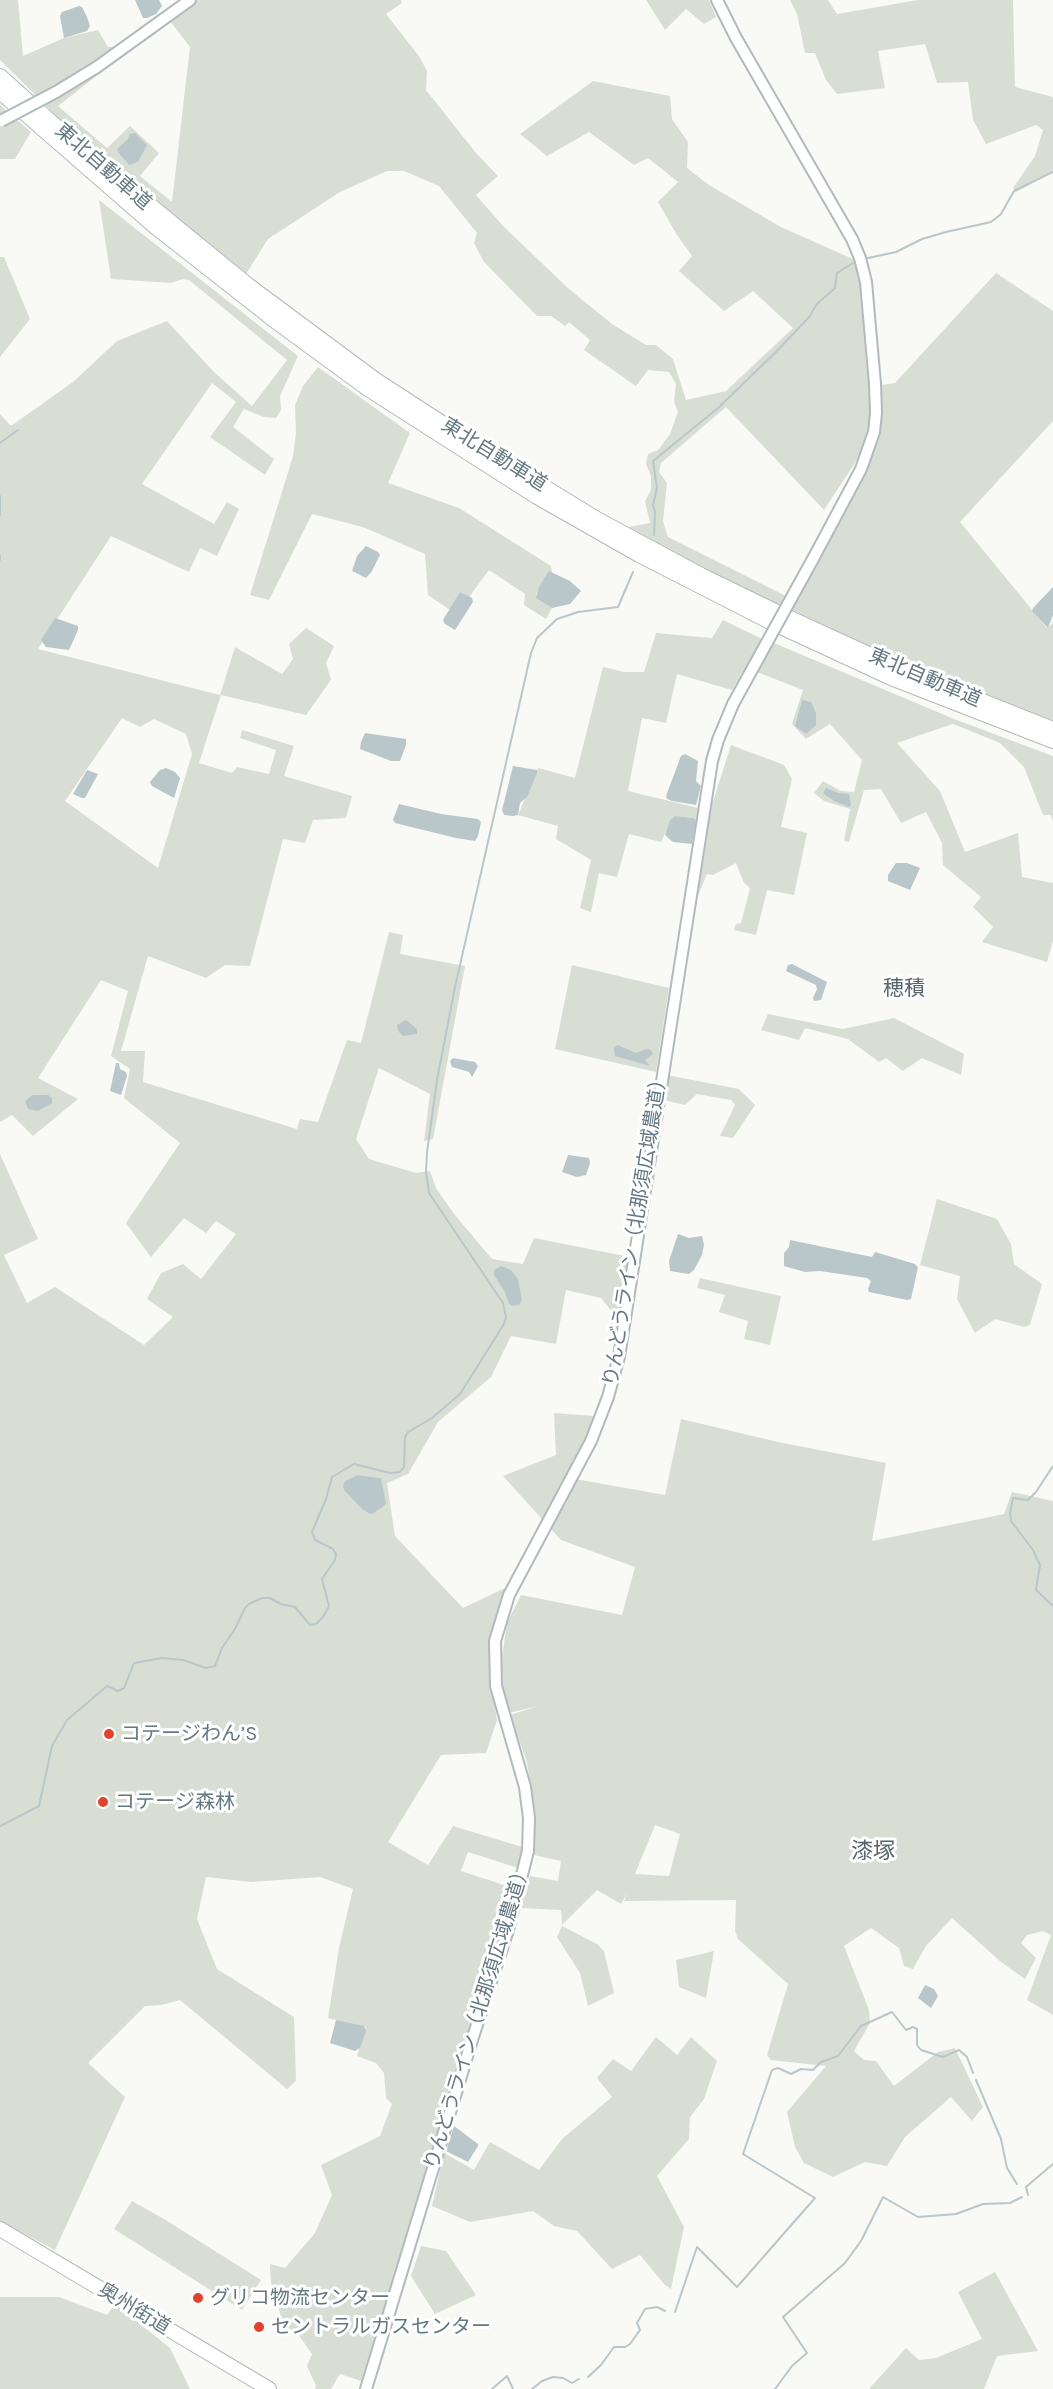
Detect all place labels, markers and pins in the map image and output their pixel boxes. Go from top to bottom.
place label: コテージわん’S [121,1722,257,1746]
marker: コテージわん’S [102,1727,116,1741]
place label: コテージ森林 [115,1790,235,1814]
marker: コテージ森林 [96,1795,110,1809]
place label: グリコ物流センター [210,2286,390,2310]
marker: グリコ物流センター [191,2291,205,2305]
place label: セントラルガスセンター [271,2315,491,2339]
marker: セントラルガスセンター [252,2320,266,2334]

